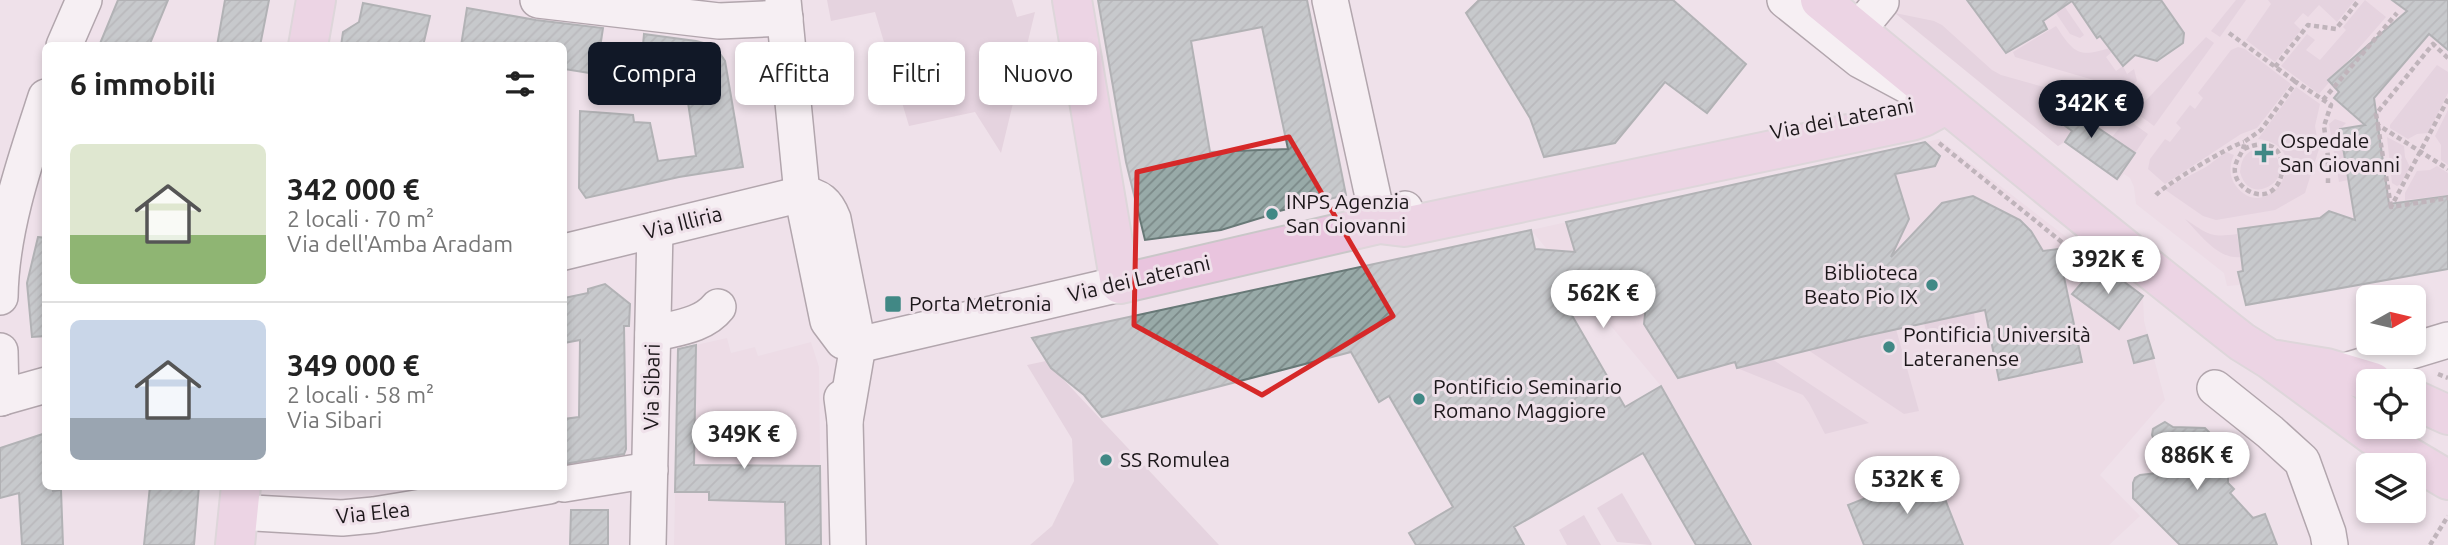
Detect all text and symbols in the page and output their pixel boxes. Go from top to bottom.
chip: Compra [588,42,721,105]
chip: Affitta [735,42,854,105]
chip: Filtri [868,42,965,105]
chip: Nuovo [979,42,1097,105]
icon: filters [501,65,539,103]
text: 6 immobili [70,67,216,101]
pin: 342K € [2034,80,2148,140]
text: 342K € [2055,90,2127,115]
street label: Via dei Laterani [1768,92,1916,144]
place label: Ospedale San Giovanni [2280,128,2400,176]
marker: Ospedale San Giovanni [2254,143,2274,163]
icon: home [126,172,210,256]
text: 342 000 € [287,172,420,206]
place label: INPS Agenzia San Giovanni [1286,189,1410,237]
street label: Via Illiria [641,201,725,243]
text: 2 locali · 70 m² [287,206,434,231]
marker: INPS Agenzia San Giovanni [1264,206,1280,222]
text: Via dell'Amba Aradam [287,231,513,256]
pin: 392K € [2051,236,2165,296]
text: 392K € [2072,246,2144,271]
street label: Via dei Laterani [1065,250,1212,306]
place label: Biblioteca Beato Pio IX [1804,260,1918,308]
pin: 562K € [1546,270,1660,330]
marker: Biblioteca Beato Pio IX [1924,277,1940,293]
text: 562K € [1567,280,1639,305]
north arrow [2356,285,2426,355]
map controls [2356,285,2426,523]
place label: Porta Metronia [909,291,1052,315]
marker: Porta Metronia [883,294,903,314]
place label: Pontificia Università Lateranense [1903,322,2091,370]
marker: Pontificia Università Lateranense [1881,339,1897,355]
street label: Via Sibari [638,343,664,431]
icon: home [126,348,210,432]
text: 349 000 € [287,348,420,382]
button: locate [2356,369,2426,439]
place label: Pontificio Seminario Romano Maggiore [1433,374,1622,422]
text: 2 locali · 58 m² [287,382,434,407]
marker: Pontificio Seminario Romano Maggiore [1411,391,1427,407]
text: Via Sibari [287,407,382,432]
pin: 349K € [687,412,801,471]
text: 349K € [708,421,780,446]
pin: 886K € [2140,433,2254,492]
text: 886K € [2161,442,2233,467]
place label: SS Romulea [1120,447,1230,471]
marker: SS Romulea [1098,452,1114,468]
button: layers [2356,453,2426,523]
pin: 532K € [1850,456,1964,516]
text: 532K € [1871,466,1943,491]
street label: Via Elea [335,496,411,528]

